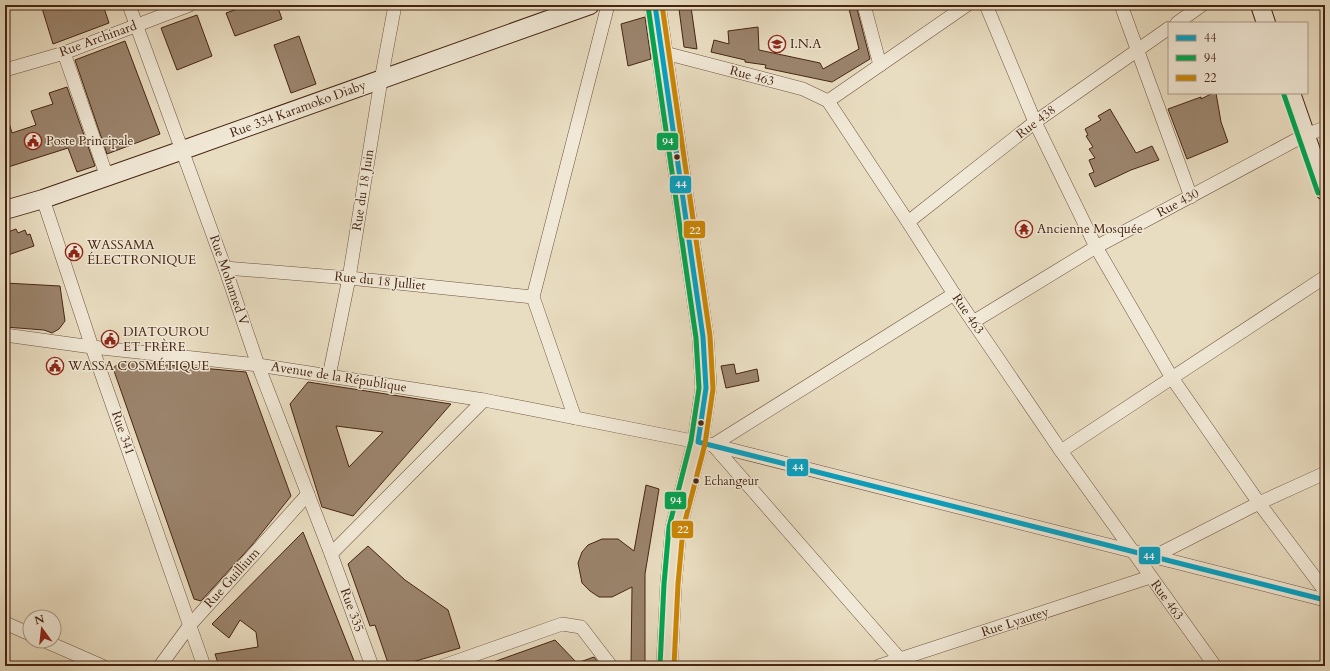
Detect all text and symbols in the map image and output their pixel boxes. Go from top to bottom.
street label: Rue Archinard [57,17,139,61]
legend [1168,22,1308,94]
text: 44 [1204,30,1216,46]
school or university icon: I.N.A [767,34,787,54]
place label: I.N.A [790,35,822,53]
text: 94 [1204,50,1216,66]
street label: Rue 463 [728,61,776,91]
text: 22 [1204,70,1216,86]
street label: Rue 334 Karamoko Diaby [227,76,369,142]
street label: Rue 438 [1012,101,1060,143]
public building icon: Poste Principale [23,131,43,151]
place label: Poste Principale [46,132,133,150]
line badge: 94 [656,132,679,151]
text: 94 [662,134,674,149]
street label: Rue du 18 Juin [348,147,378,232]
unlabelled marker [672,152,682,162]
line badge: 44 [669,175,692,194]
text: 44 [675,177,687,192]
street label: Rue 430 [1154,184,1203,222]
temple icon: Ancienne Mosquée [1014,219,1034,239]
line badge: 22 [683,220,706,239]
place label: Ancienne Mosquée [1037,220,1143,238]
text: 22 [689,223,701,238]
street label: Rue Mohamed V [205,232,253,328]
place label: WASSAMA ÉLECTRONIQUE [86,236,196,269]
public building icon: WASSAMA ÉLECTRONIQUE [64,242,84,262]
street label: Rue du 18 Julliet [333,267,427,295]
street label: Rue 463 [948,290,988,338]
place label: DIATOUROU ET FRÈRE [123,323,210,356]
public building icon: DIATOUROU ET FRÈRE [100,329,120,349]
public building icon: WASSA COSMÉTIQUE [45,356,65,376]
place label: WASSA COSMÉTIQUE [67,357,209,375]
street label: Avenue de la République [270,357,408,397]
street label: Rue 341 [107,409,139,457]
unlabelled marker [696,418,706,428]
line badge: 44 [786,458,809,477]
text: 44 [792,460,804,475]
place label: Echangeur [704,473,759,489]
marker: Echangeur [691,476,701,486]
line badge: 94 [664,491,687,510]
text: 94 [670,493,682,508]
line badge: 22 [671,520,694,539]
text: 22 [677,522,689,537]
street label: Rue Guillium [200,544,264,612]
line badge: 44 [1138,546,1161,565]
text: 44 [1143,549,1155,564]
street label: Rue 463 [1146,576,1188,624]
street label: Rue 335 [336,586,368,634]
street label: Rue Lyautey [979,603,1051,641]
north arrow [22,609,62,649]
text: N [33,611,47,628]

